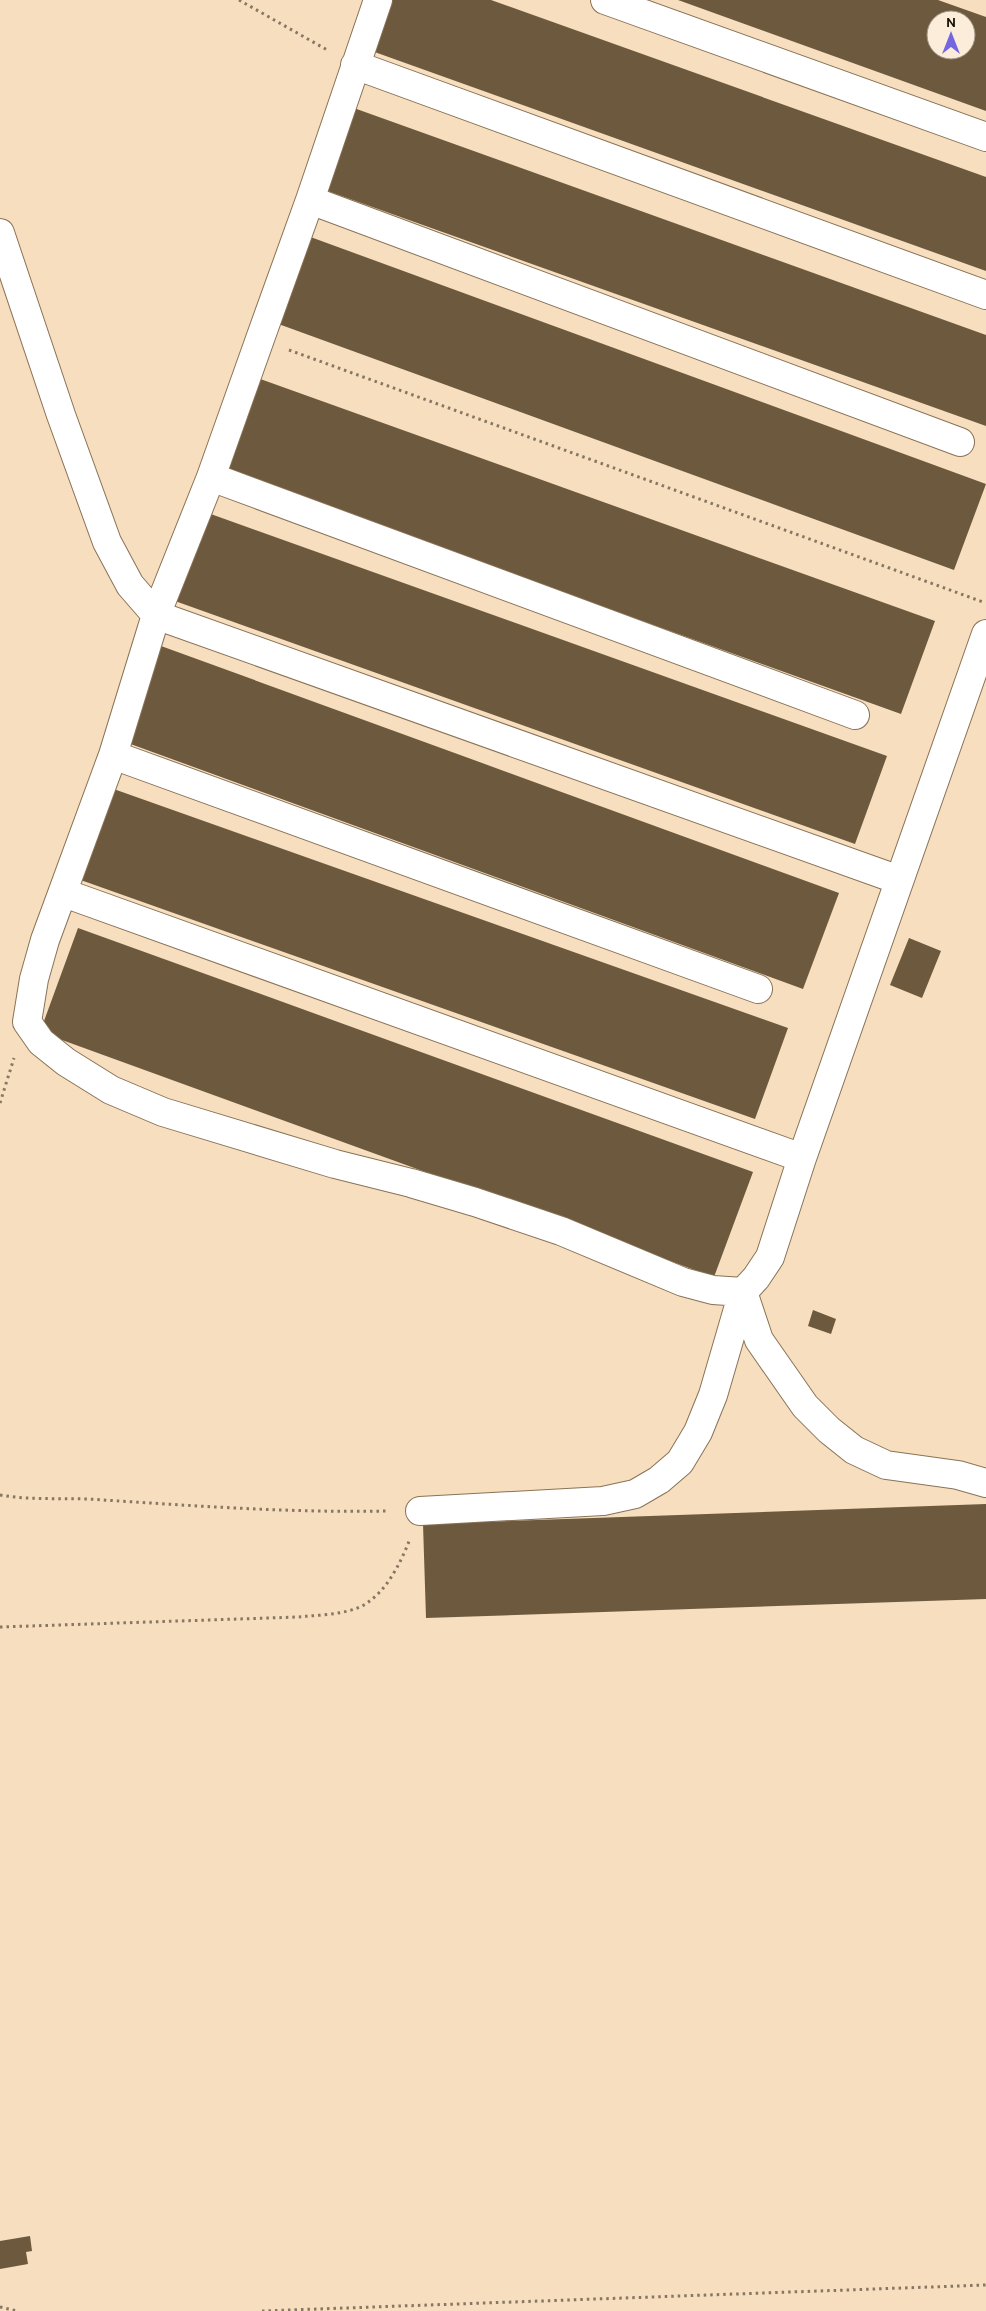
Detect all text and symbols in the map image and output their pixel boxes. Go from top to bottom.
north arrow [926,10,976,60]
text: N [946,15,956,32]

